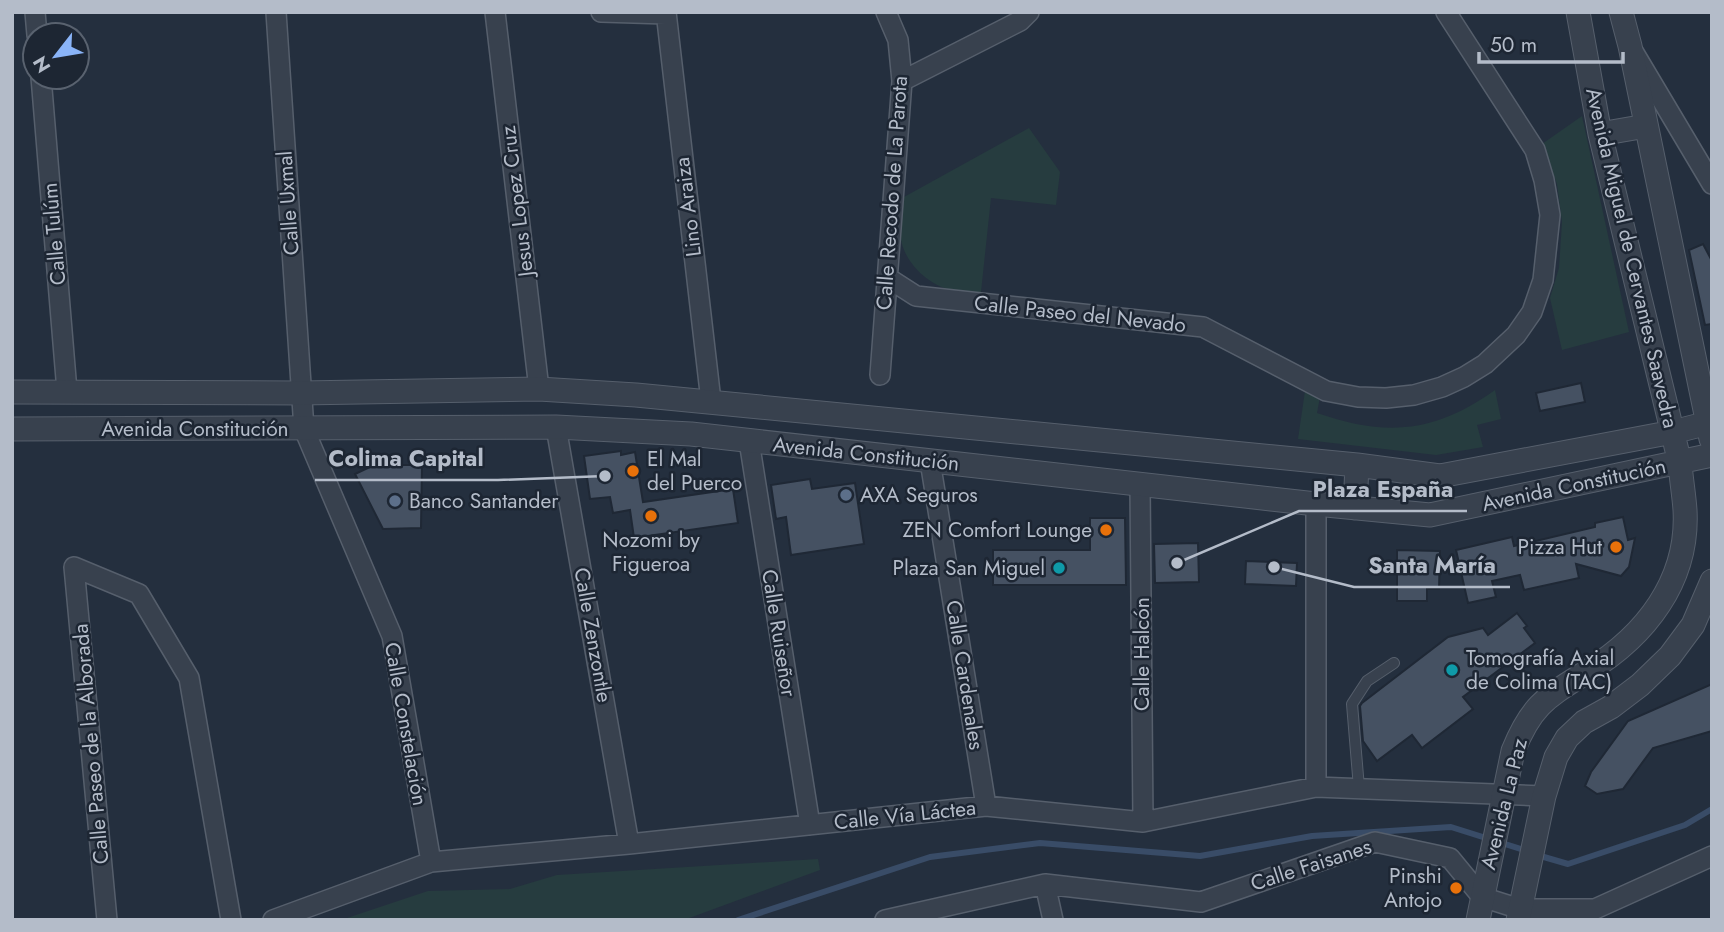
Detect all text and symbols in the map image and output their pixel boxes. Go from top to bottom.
north arrow [21,21,91,91]
scale bar [1479,21,1622,65]
text: 50 m [1490,30,1537,60]
text: N [26,51,57,78]
street label: Calle Recodo de La Parota [869,75,915,311]
street label: Avenida Miguel de Cervantes Saavedra [1578,85,1686,431]
street label: Jesus Lopez Cruz [493,124,541,281]
street label: Calle Uxmal [269,150,307,256]
street label: Lino Araiza [667,155,709,259]
street label: Calle Tulúm [35,182,73,286]
street label: Calle Paseo del Nevado [973,288,1187,340]
street label: Avenida Constitución [101,414,289,444]
street label: Avenida Constitución [771,429,961,479]
callout: Colima Capital [315,436,498,480]
text: Colima Capital [328,441,484,475]
place label: El Mal del Puerco [647,444,742,498]
street label: Avenida Constitución [1479,451,1669,519]
marker: El Mal del Puerco [625,463,641,479]
callout: Plaza España [1299,467,1467,511]
text: Plaza España [1313,472,1453,506]
place label: AXA Seguros [860,480,978,510]
place label: Banco Santander [409,486,559,516]
marker: AXA Seguros [838,487,854,503]
marker: Banco Santander [387,493,403,509]
marker: Nozomi by Figueroa [643,508,659,524]
place label: ZEN Comfort Lounge [902,515,1092,545]
marker: ZEN Comfort Lounge [1098,522,1114,538]
place label: Nozomi by Figueroa [602,525,700,579]
place label: Pizza Hut [1518,532,1602,562]
marker: Pizza Hut [1608,539,1624,555]
callout: Santa María [1354,543,1510,587]
text: Santa María [1368,548,1496,582]
place label: Plaza San Miguel [892,553,1045,583]
marker: Plaza San Miguel [1051,560,1067,576]
street label: Calle Zenzontle [566,565,620,705]
street label: Calle Ruiseñor [754,567,804,700]
street label: Calle Halcón [1127,597,1157,711]
street label: Calle Cardenales [938,598,992,752]
street label: Calle Paseo de la Alborada [66,623,116,865]
street label: Calle Constelación [377,640,435,808]
place label: Tomografía Axial de Colima (TAC) [1466,643,1614,697]
marker: Tomografía Axial de Colima (TAC) [1444,662,1460,678]
street label: Avenida La Paz [1473,735,1535,873]
street label: Calle Vía Láctea [833,793,977,837]
street label: Calle Faisanes [1247,831,1375,899]
place label: Pinshi Antojo [1384,861,1442,915]
marker: Pinshi Antojo [1448,880,1464,896]

